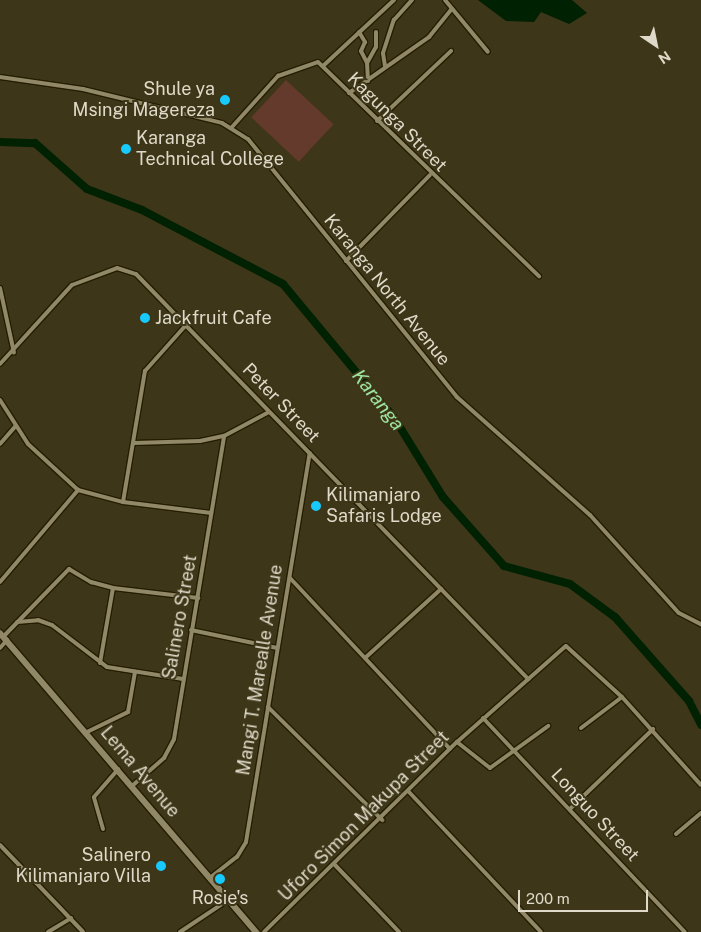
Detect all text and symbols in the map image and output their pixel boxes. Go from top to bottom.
north arrow [631,20,681,70]
text: N [655,48,673,67]
street label: Kagunga Street [343,68,451,176]
place label: Shule ya Msingi Magereza [72,79,215,122]
marker: Shule ya Msingi Magereza [219,94,231,106]
place label: Karanga Technical College [136,128,284,170]
marker: Karanga Technical College [120,143,132,155]
street label: Karanga North Avenue [319,210,455,370]
place label: Jackfruit Cafe [155,307,272,329]
marker: Jackfruit Cafe [139,312,151,324]
street label: Peter Street [238,359,324,447]
water label: Karanga [347,365,409,435]
place label: Kilimanjaro Safaris Lodge [326,485,442,528]
marker: Kilimanjaro Safaris Lodge [310,500,322,512]
street label: Salinero Street [158,553,202,681]
street label: Mangi T. Marealle Avenue [233,563,287,777]
street label: Lema Avenue [96,722,184,822]
street label: Uforo Simon Makupa Street [274,726,454,906]
street label: Longuo Street [546,764,644,866]
place label: Salinero Kilimanjaro Villa [15,845,151,888]
marker: Salinero Kilimanjaro Villa [155,860,167,872]
marker: Rosie's [214,873,226,885]
scale bar [521,880,651,912]
place label: Rosie's [192,887,248,909]
text: 200 m [526,890,570,907]

